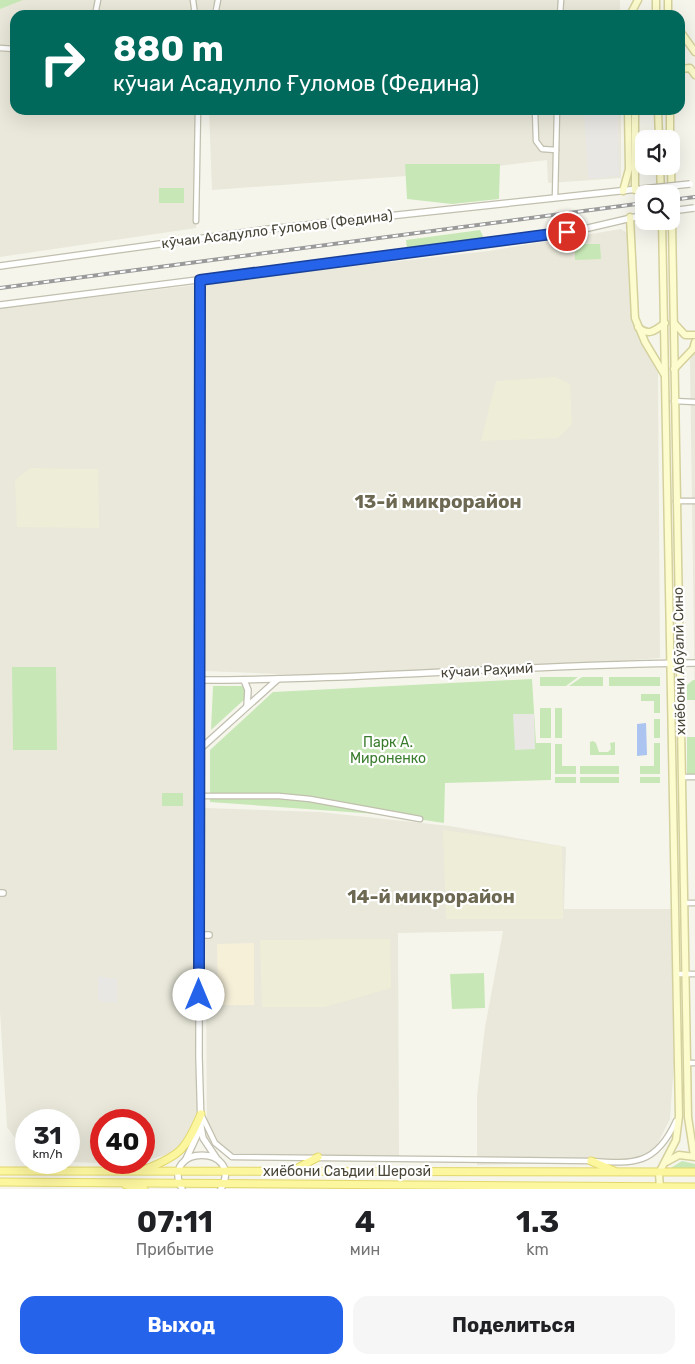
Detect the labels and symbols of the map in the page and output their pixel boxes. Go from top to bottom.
street label: кӯчаи Асадулло Ғуломов (Федина) [160,207,394,252]
pin [546,211,588,253]
district label: 13-й микрорайон [354,490,522,513]
street label: хиёбони Абӯалӣ Сино [670,587,689,735]
street label: кӯчаи Раҳимӣ [440,660,534,681]
park label: Парк А. Мироненко [350,734,426,767]
district label: 14-й микрорайон [347,885,515,908]
position arrow [172,968,224,1020]
speed limit sign: 40 [90,1109,155,1174]
street label: хиёбони Саъдии Шерозӣ [263,1163,431,1180]

